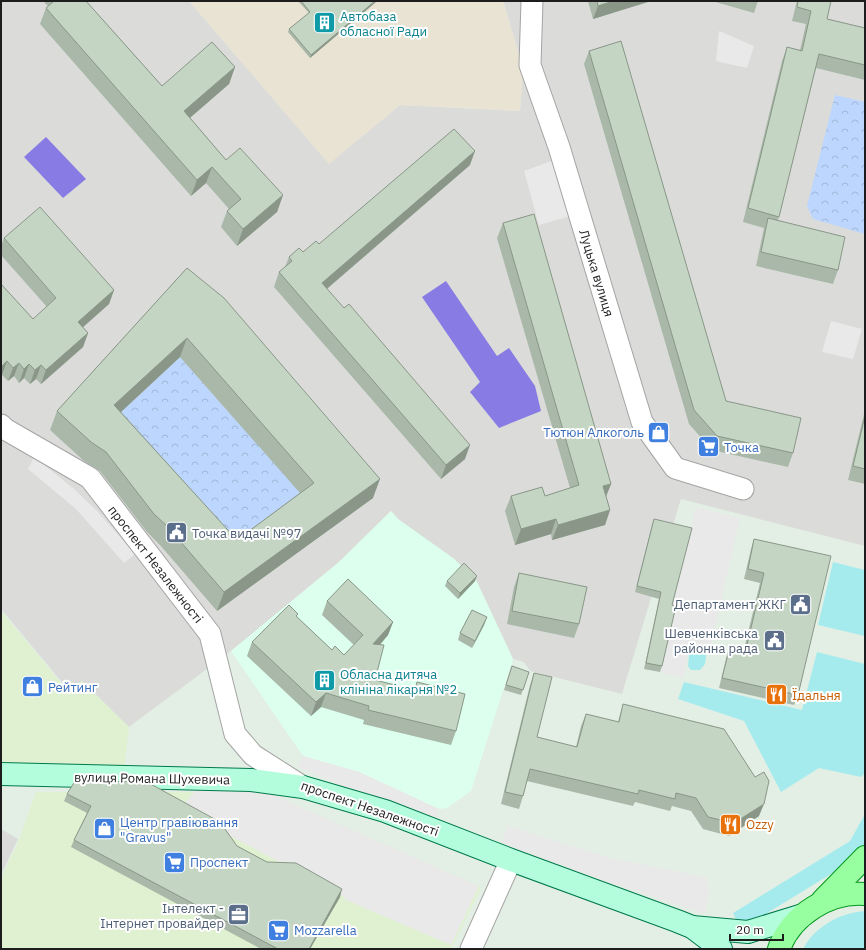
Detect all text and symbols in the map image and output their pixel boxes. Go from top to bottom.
place label: Автобаза обласної Ради [340,8,427,40]
building icon: Автобаза обласної Ради [312,10,338,36]
street label: Луцька вулиця [575,228,618,319]
shop icon: Тютюн Алкоголь [646,419,672,445]
place label: Тютюн Алкоголь [543,424,644,441]
supermarket icon: Точка [696,434,722,460]
place label: Точка [724,439,759,456]
street label: проспект Незалежності [104,502,207,627]
public building icon: Точка видачі №97 [163,520,189,546]
place label: Точка видачі №97 [192,525,302,542]
public building icon: Департамент ЖКГ [788,591,814,617]
place label: Департамент ЖКГ [674,596,787,613]
place label: Шевченківська районна рада [665,625,758,657]
public building icon: Шевченківська районна рада [761,627,787,653]
place label: Обласна дитяча клініна лікарня №2 [340,666,457,698]
building icon: Обласна дитяча клініна лікарня №2 [311,668,337,694]
shop icon: Рейтинг [20,674,46,700]
place label: Рейтинг [48,679,98,696]
restaurant icon: Їдальня [763,682,789,708]
place label: Їдальня [792,687,841,704]
street label: вулиця Романа Шухевича [74,769,230,788]
street label: проспект Незалежності [299,777,441,840]
restaurant icon: Ozzy [718,811,744,837]
place label: Центр гравіювання "Gravus" [120,814,238,846]
shop icon: Центр гравіювання "Gravus" [92,816,118,842]
place label: Ozzy [746,816,774,833]
supermarket icon: Проспект [161,849,187,875]
place label: Проспект [190,854,248,871]
place label: Інтелект - Інтернет провайдер [100,900,224,932]
office icon: Інтелект - Інтернет провайдер [226,902,252,928]
scale bar [730,916,783,942]
supermarket icon: Mozzarella [266,917,292,943]
place label: Mozzarella [294,922,357,939]
text: 20 m [736,922,764,937]

